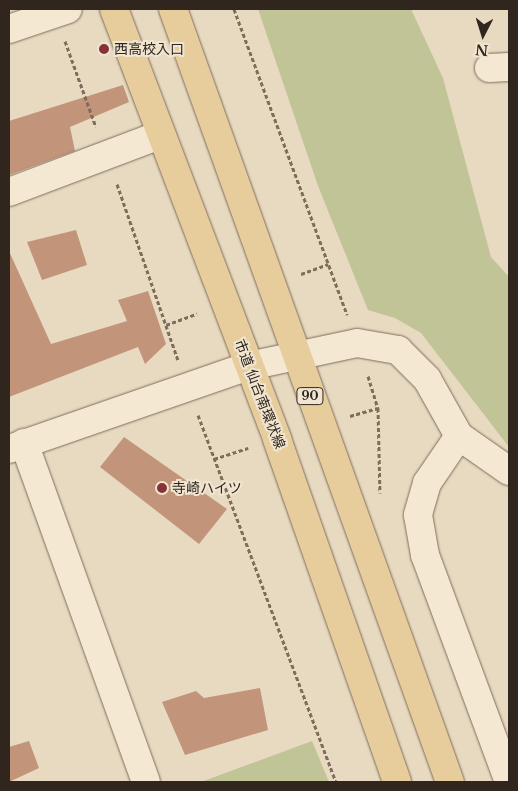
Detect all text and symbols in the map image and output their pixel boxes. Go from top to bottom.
north arrow [458,10,508,60]
text: N [474,40,489,59]
place label: 西高校入口 [114,41,184,57]
marker: 西高校入口 [98,43,110,55]
street label: 市道 仙台南環状線 [231,337,289,451]
road number: 90 [296,386,324,406]
place label: 寺崎ハイツ [172,480,242,496]
marker: 寺崎ハイツ [156,482,168,494]

